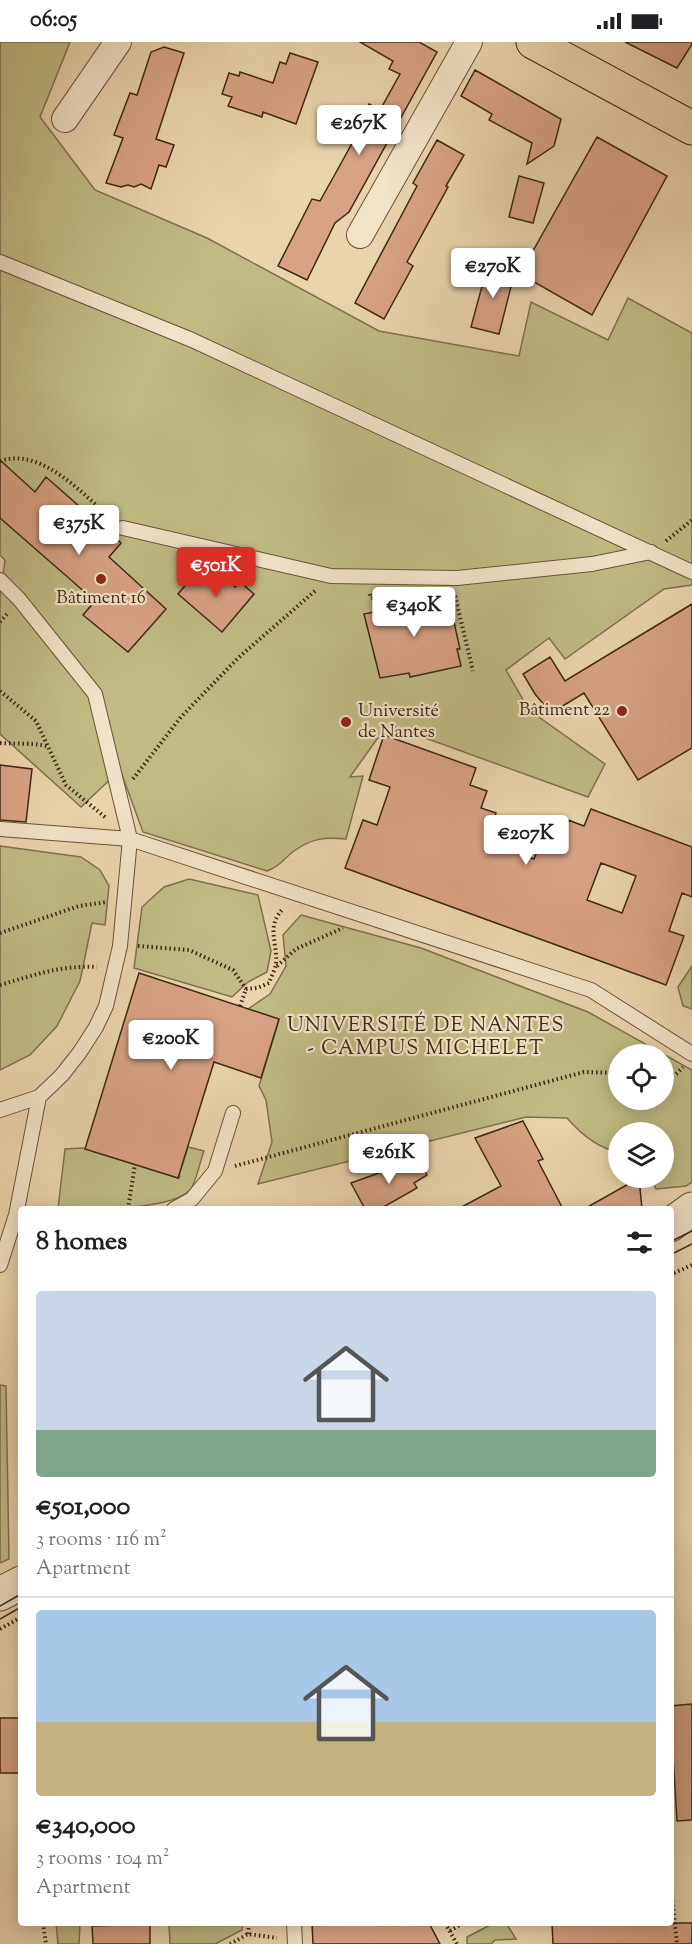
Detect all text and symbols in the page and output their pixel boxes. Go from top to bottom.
text: 06:05 [30,5,77,37]
pin: €267K [317,105,401,156]
text: €267K [331,110,387,139]
pin: €270K [451,248,535,299]
text: €270K [465,253,521,282]
pin: €375K [37,505,121,556]
text: €375K [53,510,105,539]
pin: €501K [174,547,258,598]
text: €501K [191,552,241,581]
marker: Bâtiment 16 [94,572,108,586]
place label: Bâtiment 16 [56,586,146,612]
pin: €340K [372,587,456,638]
text: €340K [386,592,442,621]
place label: Bâtiment 22 [519,698,611,724]
place label: Université de Nantes [358,699,439,746]
marker: Bâtiment 22 [615,704,629,718]
marker: Université de Nantes [339,715,353,729]
pin: €207K [484,815,568,866]
text: €207K [498,820,554,849]
district label: UNIVERSITÉ DE NANTES - CAMPUS MICHELET [287,1011,565,1064]
pin: €200K [129,1020,213,1071]
text: €200K [142,1025,200,1054]
map controls [608,1044,674,1188]
button: locate [608,1044,674,1110]
button: layers [608,1122,674,1188]
pin: €261K [347,1134,431,1185]
text: €261K [363,1139,415,1168]
text: 8 homes [36,1224,127,1261]
icon: filters [623,1226,656,1259]
icon: home [292,1330,400,1438]
text: €501,000 [36,1489,130,1526]
text: 3 rooms · 116 m² [36,1526,167,1555]
text: Apartment [36,1555,131,1584]
icon: home [292,1649,400,1757]
text: €340,000 [36,1808,135,1845]
text: 3 rooms · 104 m² [36,1845,170,1874]
text: Apartment [36,1874,131,1903]

